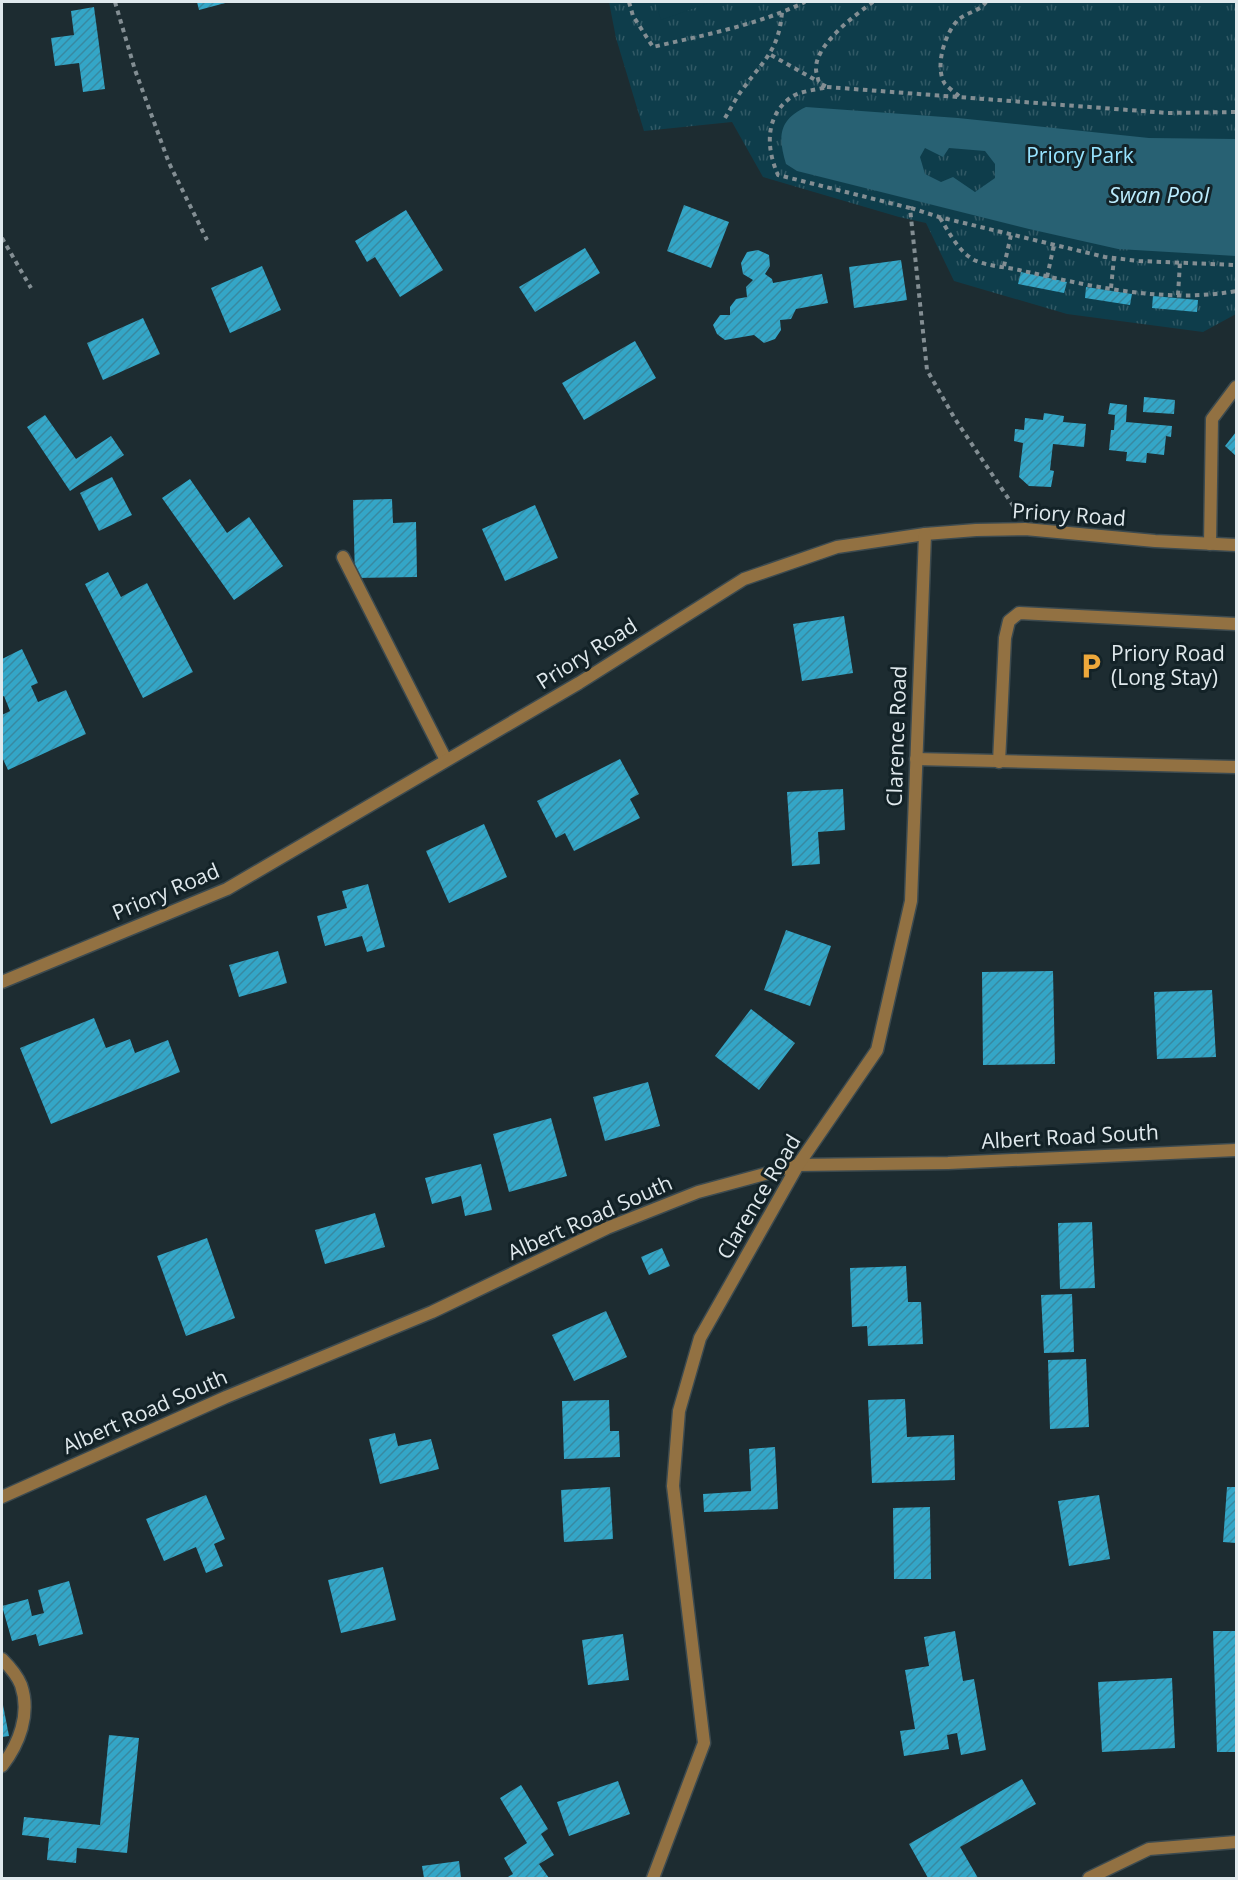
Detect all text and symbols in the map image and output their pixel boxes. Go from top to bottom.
park label: Priory Park [1026,141,1134,169]
water label: Swan Pool [1109,179,1210,209]
street label: Priory Road [1011,496,1127,532]
street label: Priory Road [531,611,642,695]
place label: Priory Road (Long Stay) [1111,639,1225,691]
parking icon: Priory Road (Long Stay) [1076,651,1106,681]
street label: Clarence Road [880,665,912,807]
street label: Priory Road [108,856,223,926]
street label: Albert Road South [980,1117,1159,1155]
street label: Clarence Road [710,1129,806,1264]
street label: Albert Road South [503,1168,676,1266]
street label: Albert Road South [58,1362,231,1460]

